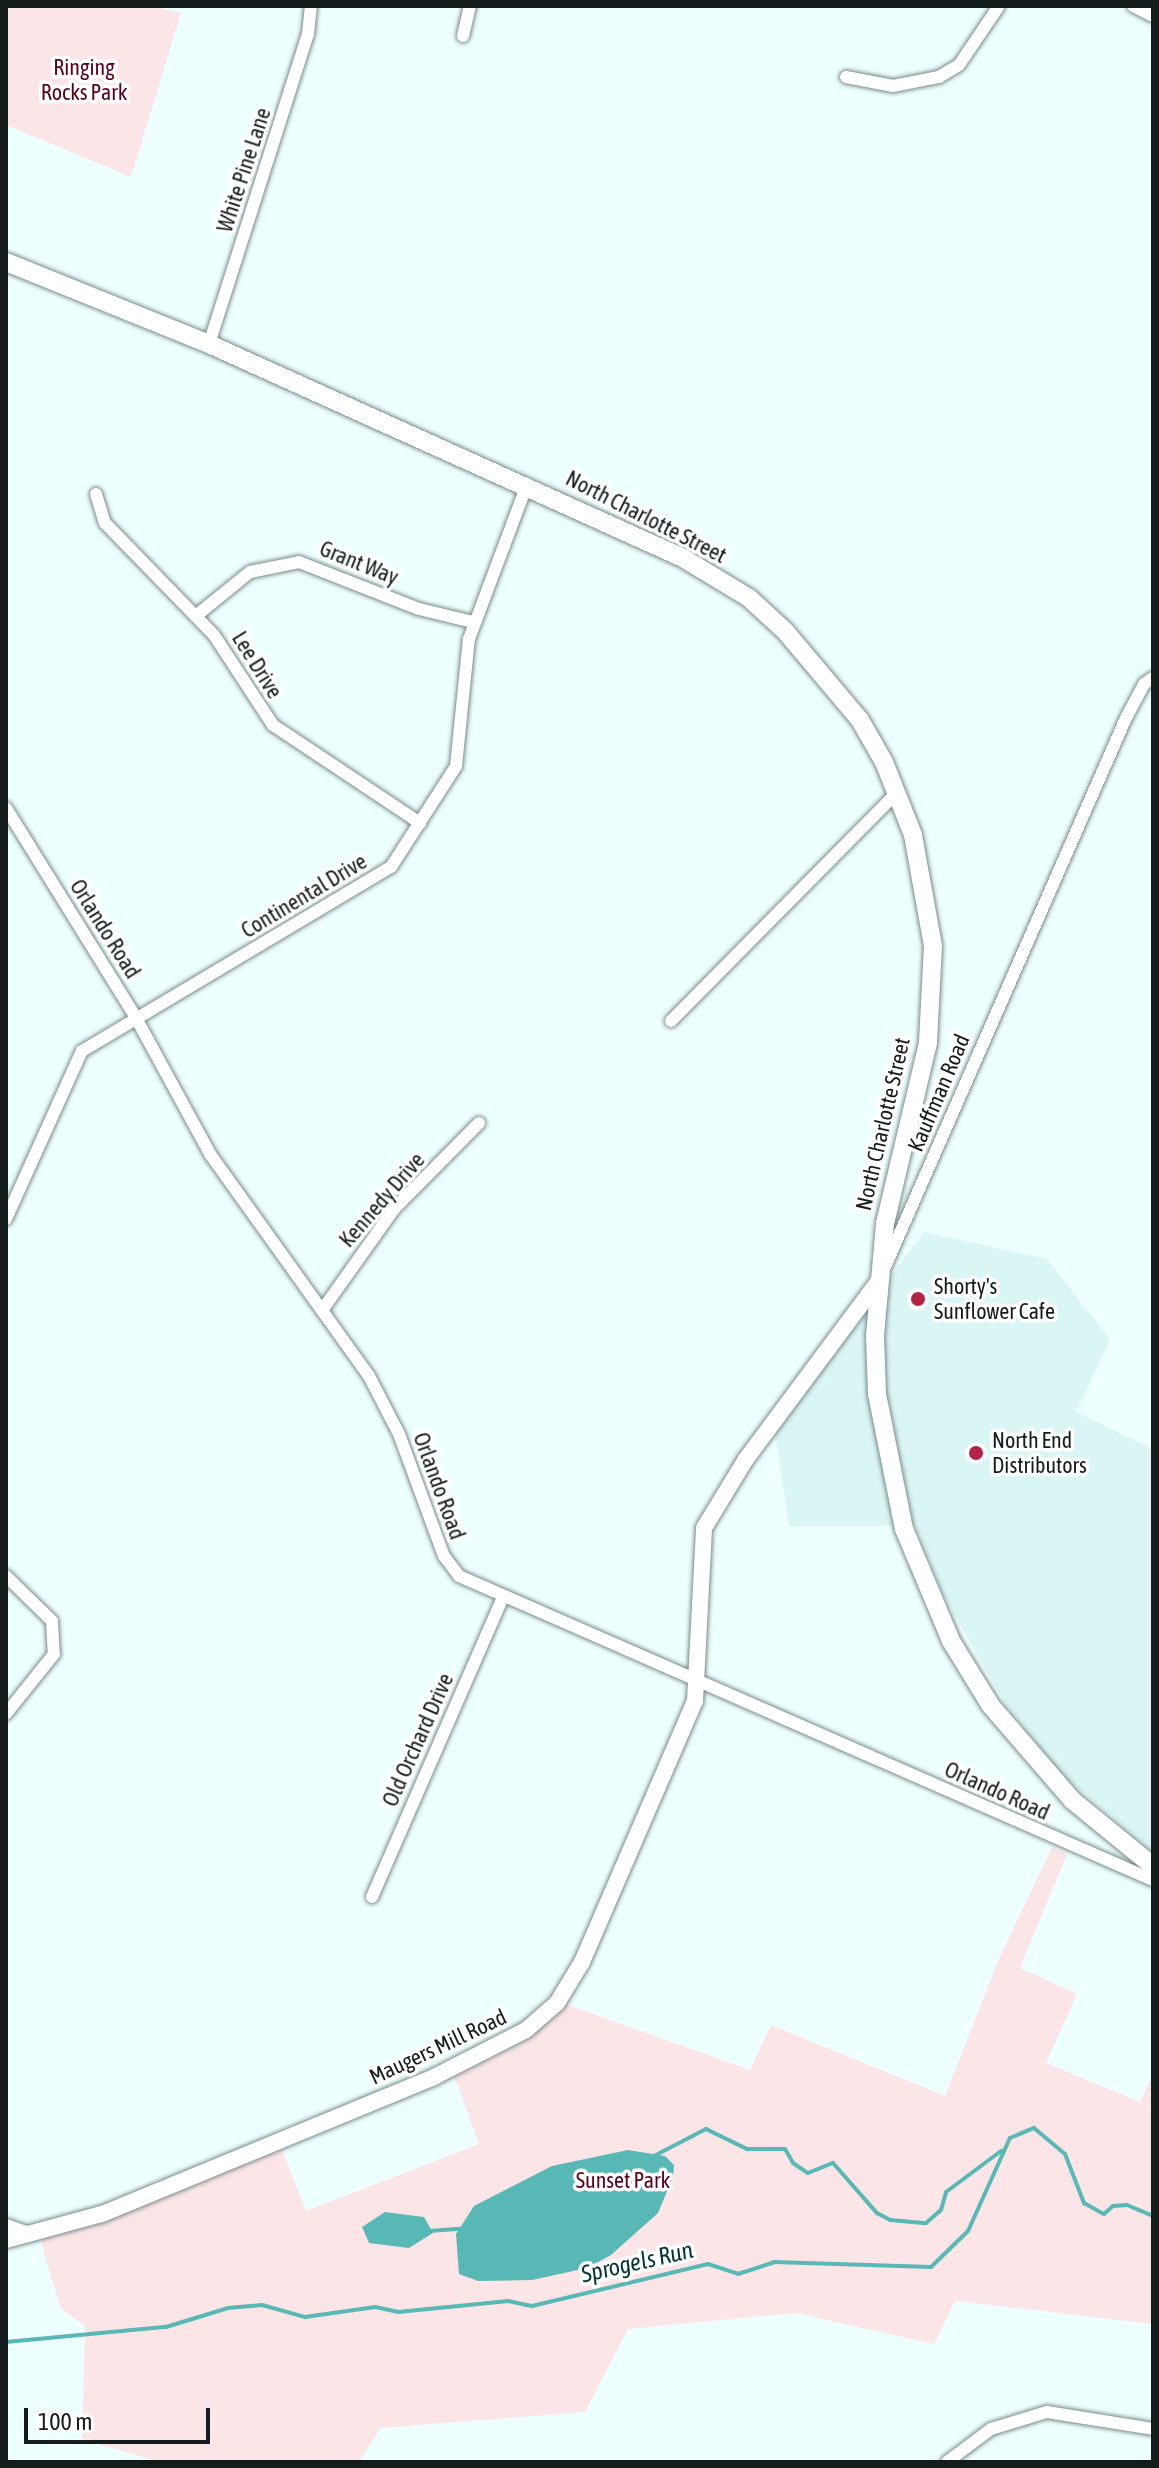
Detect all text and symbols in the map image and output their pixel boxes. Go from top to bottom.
park label: Ringing Rocks Park [41,54,127,106]
street label: White Pine Lane [211,104,277,236]
street label: North Charlotte Street [561,465,731,569]
street label: Grant Way [316,535,402,591]
street label: Lee Drive [226,627,288,703]
street label: Continental Drive [236,848,372,944]
street label: Orlando Road [64,875,146,983]
street label: Kauffman Road [902,1030,976,1156]
street label: North Charlotte Street [850,1035,916,1213]
street label: Kennedy Drive [334,1147,430,1253]
place label: Shorty's Sunflower Cafe [934,1273,1055,1324]
marker: Shorty's Sunflower Cafe [909,1290,927,1308]
place label: North End Distributors [992,1427,1087,1478]
street label: Orlando Road [407,1429,471,1543]
marker: North End Distributors [967,1444,985,1462]
street label: Old Orchard Drive [377,1669,459,1811]
street label: Orlando Road [941,1756,1053,1826]
street label: Maugers Mill Road [365,2004,511,2090]
park label: Sunset Park [576,2168,670,2194]
water label: Sprogels Run [578,2235,696,2289]
scale bar [28,2392,214,2442]
text: 100 m [38,2408,92,2435]

